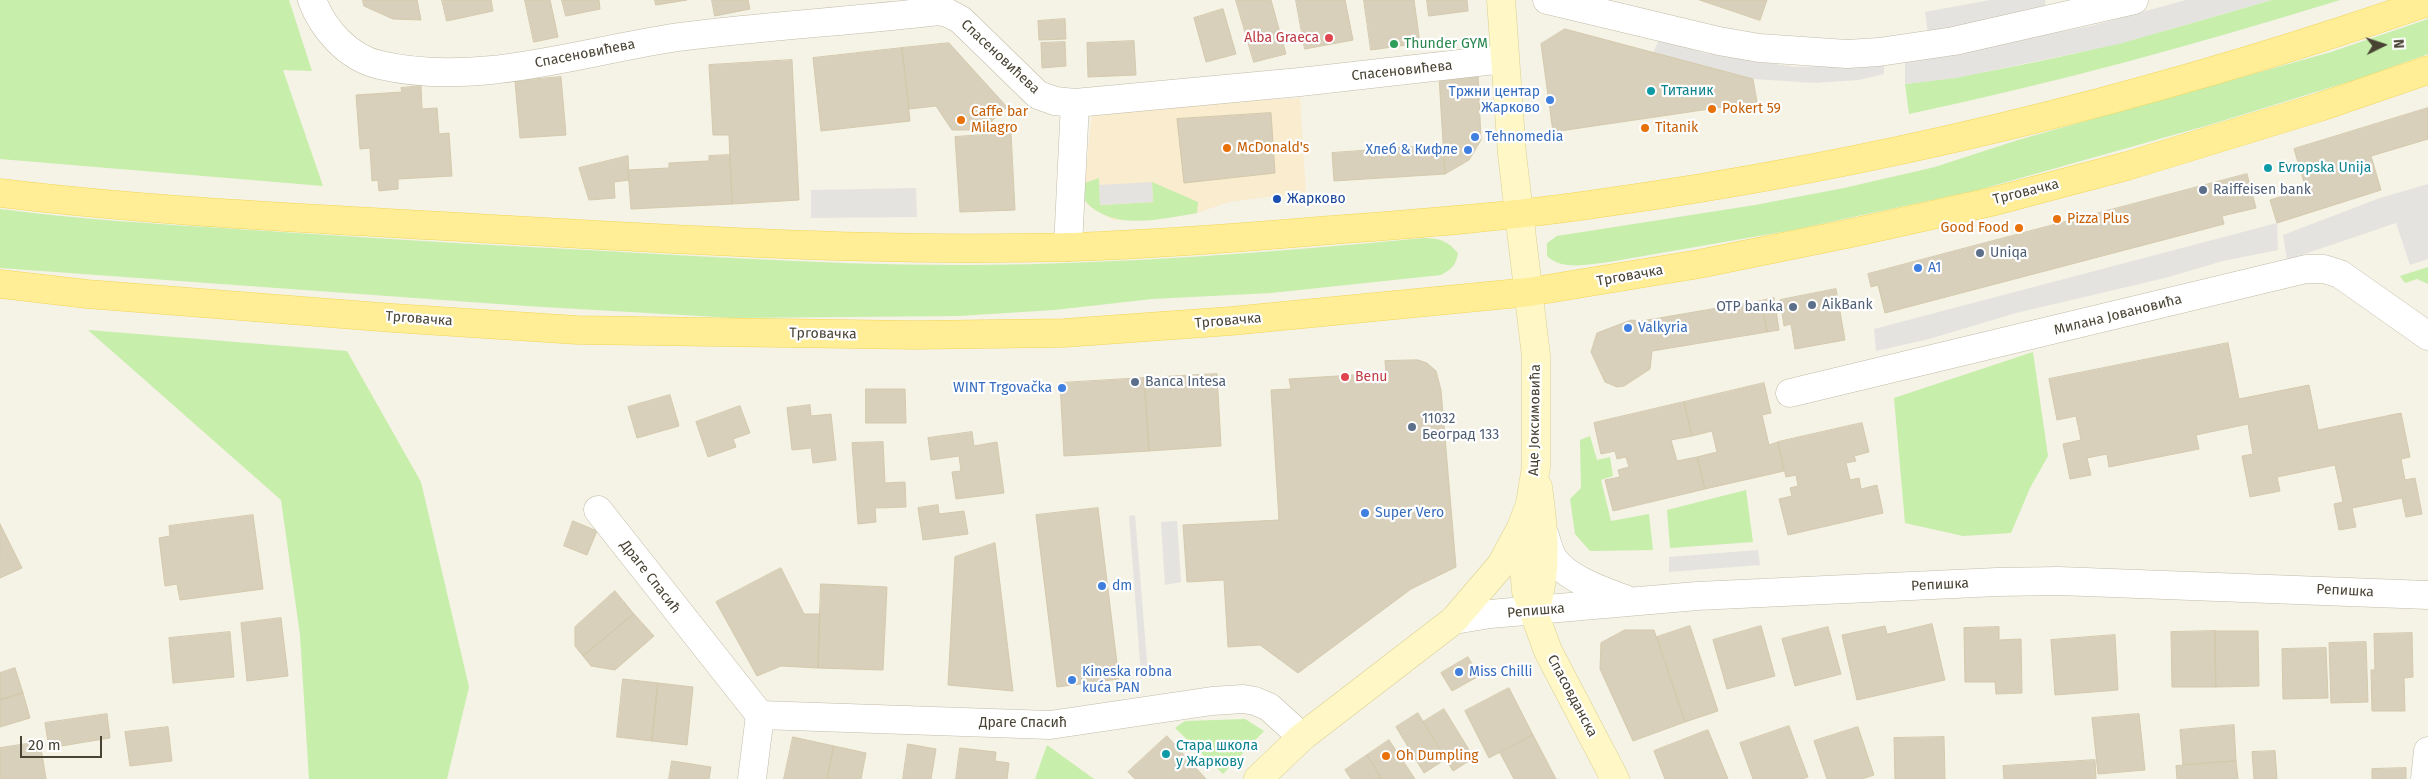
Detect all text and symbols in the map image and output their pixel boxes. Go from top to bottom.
street label: Спасеновићева [957,16,1043,98]
north arrow [2358,20,2408,70]
place label: Alba Graeca [1244,30,1319,46]
marker: Alba Graeca [1323,32,1335,44]
street label: Спасеновићева [534,36,636,72]
place label: Thunder GYM [1404,36,1488,52]
marker: Thunder GYM [1388,38,1400,50]
text: N [2390,39,2407,49]
street label: Спасеновићева [1351,57,1453,85]
place label: Титаник [1661,83,1714,99]
place label: Тржни центар Жарково [1448,84,1540,116]
marker: Титаник [1645,85,1657,97]
marker: Тржни центар Жарково [1544,94,1556,106]
place label: Pokert 59 [1722,101,1781,117]
marker: Pokert 59 [1706,103,1718,115]
place label: Caffe bar Milagro [971,104,1028,136]
marker: Caffe bar Milagro [955,114,967,126]
place label: Titanik [1655,120,1698,136]
marker: Titanik [1639,122,1651,134]
place label: Tehnomedia [1485,129,1563,145]
marker: Tehnomedia [1469,131,1481,143]
place label: McDonald's [1237,140,1309,156]
marker: McDonald's [1221,142,1233,154]
place label: Хлеб & Кифле [1365,142,1458,158]
marker: Хлеб & Кифле [1462,144,1474,156]
place label: Evropska Unija [2278,160,2371,176]
marker: Evropska Unija [2262,162,2274,174]
street label: Трговачка [1991,176,2061,208]
place label: Raiffeisen bank [2213,182,2311,198]
marker: Raiffeisen bank [2197,184,2209,196]
place label: Жарково [1287,191,1346,207]
marker: Жарково [1271,193,1283,205]
place label: Pizza Plus [2067,211,2129,227]
marker: Pizza Plus [2051,213,2063,225]
place label: Good Food [1941,220,2009,236]
marker: Good Food [2013,222,2025,234]
place label: Uniqa [1990,245,2027,261]
marker: Uniqa [1974,247,1986,259]
place label: A1 [1928,260,1941,276]
street label: Трговачка [1595,262,1665,290]
marker: A1 [1912,262,1924,274]
street label: Милана Јовановића [2052,291,2184,339]
place label: AikBank [1822,297,1873,313]
place label: OTP banka [1716,299,1783,315]
marker: AikBank [1806,299,1818,311]
marker: OTP banka [1787,301,1799,313]
street label: Трговачка [385,308,453,330]
street label: Трговачка [1194,310,1262,332]
place label: Valkyria [1638,320,1688,336]
marker: Valkyria [1622,322,1634,334]
street label: Трговачка [789,325,857,343]
street label: Аце Јоксимовића [1526,364,1544,476]
place label: Benu [1355,369,1387,385]
marker: Benu [1339,371,1351,383]
place label: Banca Intesa [1145,374,1226,390]
marker: Banca Intesa [1129,376,1141,388]
place label: WINT Trgovačka [953,380,1052,396]
marker: WINT Trgovačka [1056,382,1068,394]
place label: 11032 Београд 133 [1422,411,1499,444]
marker: 11032 Београд 133 [1406,421,1418,433]
place label: Super Vero [1375,505,1444,521]
marker: Super Vero [1359,507,1371,519]
street label: Драге Спасић [616,537,684,617]
street label: Репишка [1911,575,1969,595]
place label: dm [1112,578,1132,594]
marker: dm [1096,580,1108,592]
street label: Репишка [2316,581,2374,601]
street label: Репишка [1506,600,1566,622]
street label: Спасовданска [1543,652,1601,740]
place label: Kineska robna kuća PAN [1082,664,1172,696]
place label: Miss Chilli [1469,664,1532,680]
marker: Miss Chilli [1453,666,1465,678]
marker: Kineska robna kuća PAN [1066,674,1078,686]
street label: Драге Спасић [979,715,1067,731]
scale bar [22,726,105,758]
text: 20 m [28,736,61,754]
place label: Стара школа у Жаркову [1176,738,1258,770]
marker: Стара школа у Жаркову [1160,748,1172,760]
place label: Oh Dumpling [1396,748,1479,764]
marker: Oh Dumpling [1380,750,1392,762]

